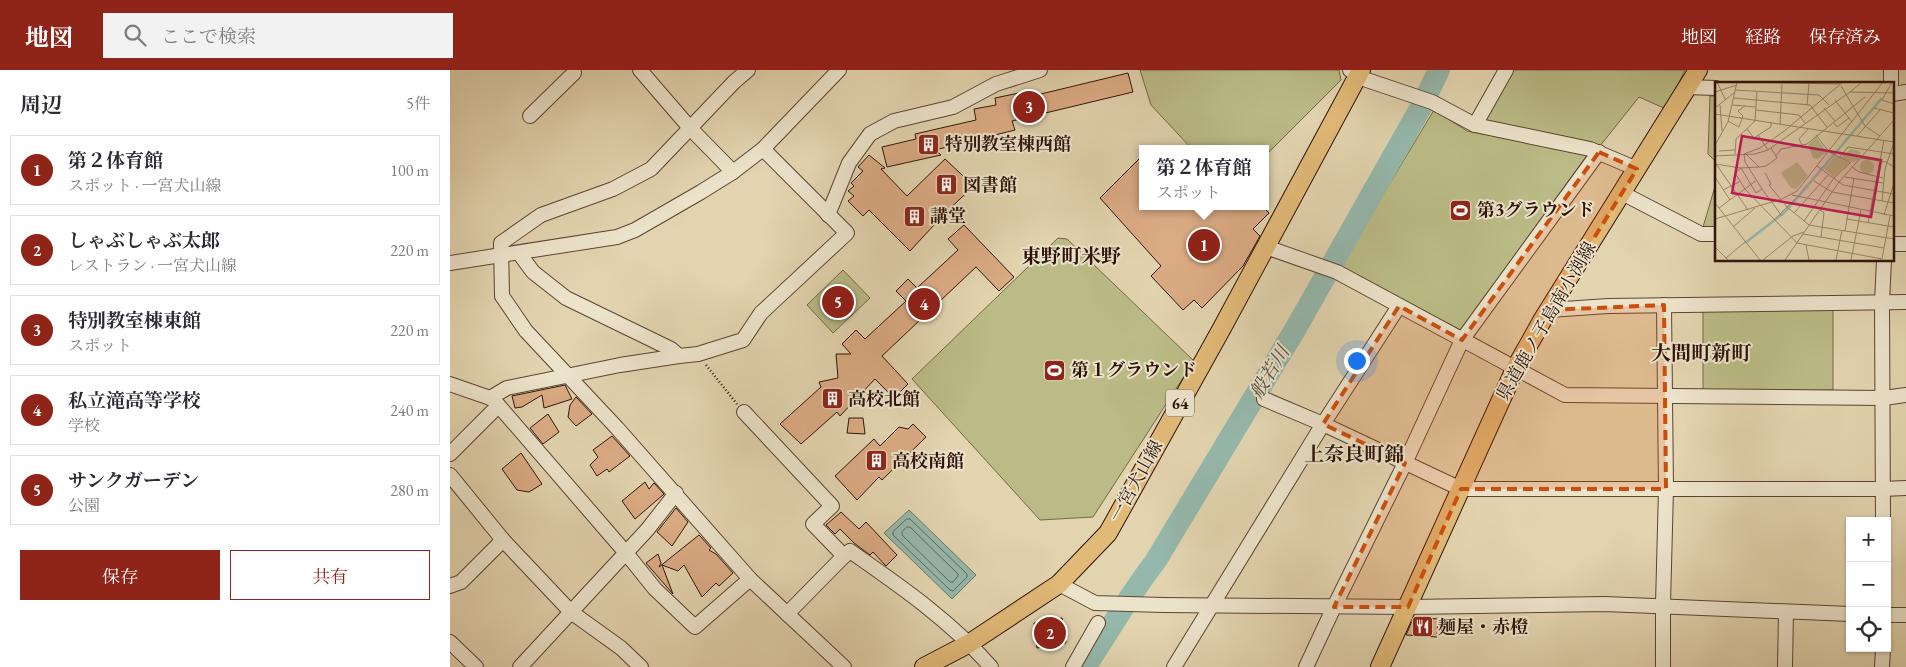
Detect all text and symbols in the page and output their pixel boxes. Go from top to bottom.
search box [103,13,453,58]
icon: search [121,21,149,49]
text: 地図 [25,22,73,53]
text: ここで検索 [161,24,256,49]
text: 地図 [1681,25,1717,48]
text: 経路 [1745,25,1781,48]
text: 保存済み [1809,25,1881,48]
inset map [1715,82,1894,261]
pin: 3 [1013,88,1045,126]
text: 周辺 [20,91,62,118]
text: 5件 [406,93,430,114]
building icon: 特別教室棟西館 [917,132,941,156]
place label: 特別教室棟西館 [945,132,1071,155]
popup [1139,145,1269,210]
text: 第２体育館 [68,148,163,173]
text: 第２体育館 [1156,155,1252,180]
text: 1 [33,160,41,181]
text: 100 m [390,160,429,181]
building icon: 図書館 [935,173,959,197]
place label: 図書館 [963,173,1017,196]
text: スポット · 一宮犬山線 [68,175,222,196]
text: スポット [1156,182,1221,203]
sports icon: 第3グラウンド [1449,198,1473,222]
place label: 第3グラウンド [1477,198,1595,221]
building icon: 講堂 [902,204,926,228]
place label: 講堂 [930,204,966,227]
pin: 1 [1188,226,1220,264]
text: しゃぶしゃぶ太郎 [68,228,220,253]
street label: 県道鹿ノ子島南小渕線 [1491,237,1601,404]
text: 2 [33,240,41,261]
text: 220 m [390,240,429,261]
district label: 東野町米野 [1021,243,1121,269]
text: レストラン · 一宮犬山線 [68,255,237,276]
pin: 5 [822,283,854,321]
pin: 4 [908,285,940,323]
text: 特別教室棟東館 [68,308,201,333]
text: 3 [33,320,41,341]
text: 220 m [390,320,429,341]
text: スポット [68,335,132,356]
water label: 般若川 [1244,340,1296,403]
district label: 大間町新町 [1651,340,1752,366]
your location [1344,348,1370,374]
sports icon: 第１グラウンド [1043,358,1067,382]
place label: 第１グラウンド [1071,358,1197,381]
building icon: 高校北館 [820,387,844,411]
place label: 高校北館 [848,387,920,410]
text: 私立滝高等学校 [68,388,201,413]
road number: 64 [1166,389,1194,416]
text: 4 [33,400,41,421]
text: 240 m [390,400,429,421]
text: 学校 [68,415,100,436]
street label: 一宮犬山線 [1104,436,1167,526]
district label: 上奈良町錦 [1304,441,1404,467]
building icon: 高校南館 [864,449,888,473]
place label: 高校南館 [892,449,964,472]
text: サンクガーデン [68,468,199,493]
text: 5 [33,480,41,501]
text: 280 m [390,480,429,501]
text: 公園 [68,495,100,516]
map controls [1846,517,1891,652]
button: + [1846,517,1891,562]
button: 保存 [20,550,220,600]
button: 共有 [230,550,430,600]
button: − [1846,562,1891,607]
button: locate [1846,607,1891,652]
pin: 2 [1034,614,1066,652]
restaurant icon: 麺屋・赤橙 [1410,615,1434,639]
place label: 麺屋・赤橙 [1438,615,1528,638]

